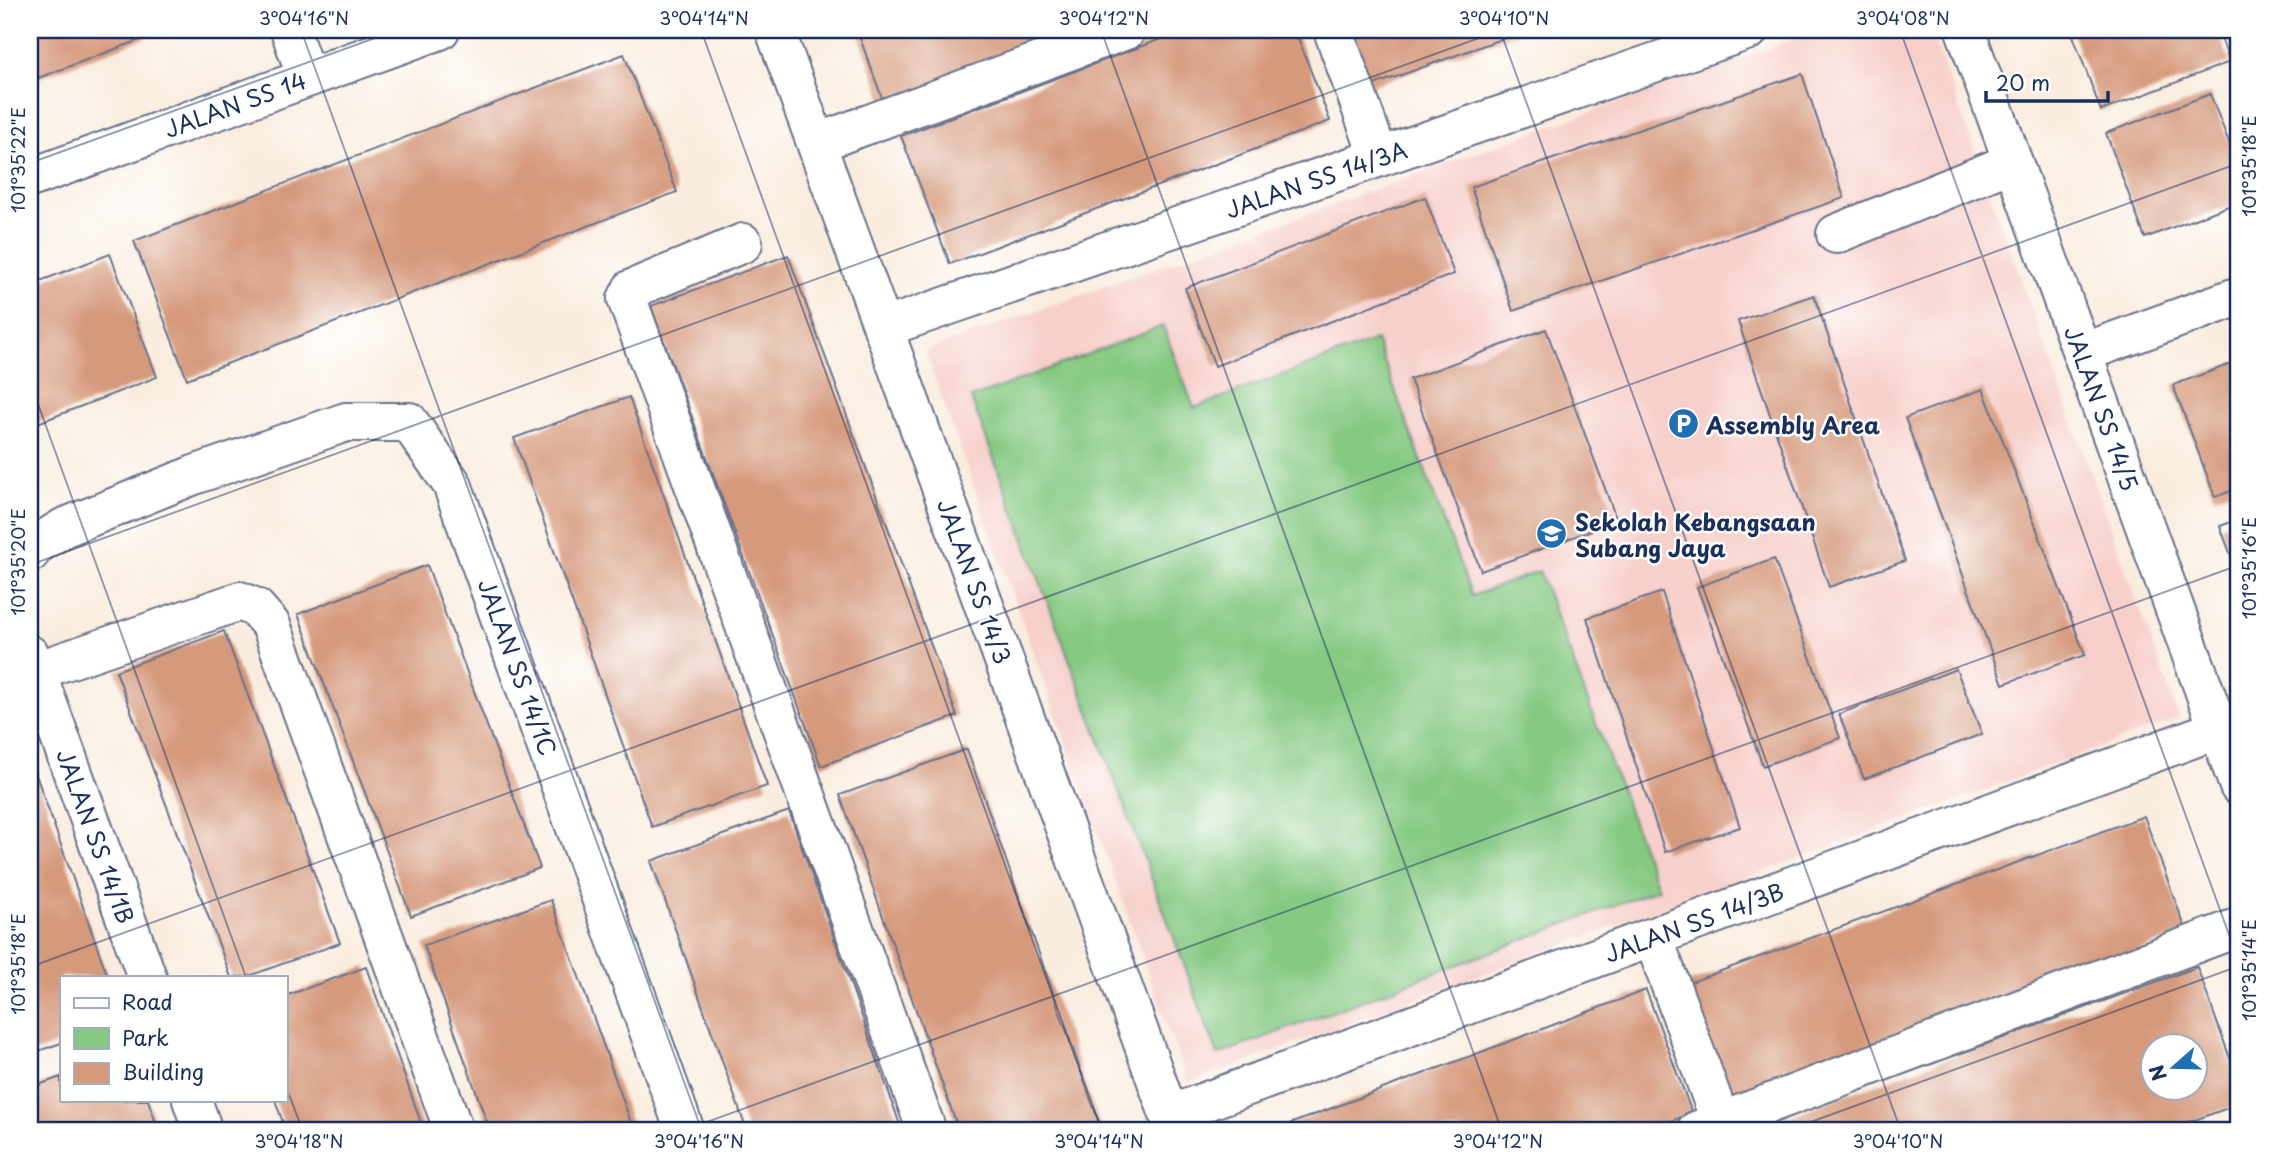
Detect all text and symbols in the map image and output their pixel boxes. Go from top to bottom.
text: 3°04'16"N [259,4,349,31]
text: 3°04'14"N [659,4,749,31]
text: 3°04'12"N [1059,4,1149,31]
text: 3°04'10"N [1459,4,1549,31]
text: 3°04'08"N [1856,4,1950,31]
scale bar [1986,60,2108,104]
street label: JALAN SS 14 [159,62,311,146]
text: 20 m [1996,66,2050,98]
text: 101°35'22"E [4,107,31,213]
text: 101°35'18"E [2235,115,2262,217]
street label: JALAN SS 14/3A [1220,132,1412,226]
street label: JALAN SS 14/5 [2056,321,2148,495]
parking icon: Assembly Area [1666,407,1700,441]
place label: Assembly Area [1705,407,1880,442]
street label: JALAN SS 14/3 [929,494,1021,668]
place label: Sekolah Kebangsaan Subang Jaya [1575,504,1816,565]
text: 101°35'20"E [4,508,31,616]
school or university icon: Sekolah Kebangsaan Subang Jaya [1535,517,1569,551]
text: 101°35'16"E [2235,517,2262,619]
street label: JALAN SS 14/1C [470,573,566,761]
street label: JALAN SS 14/1B [48,744,144,928]
street label: JALAN SS 14/3B [1599,873,1789,971]
text: 101°35'18"E [4,913,31,1015]
text: 101°35'14"E [2235,919,2262,1021]
legend [60,976,287,1102]
text: Road [122,985,173,1017]
text: Park [122,1021,169,1053]
north arrow [2140,1032,2210,1102]
text: Building [122,1055,204,1087]
text: N [2141,1061,2173,1085]
text: 3°04'18"N [254,1127,344,1154]
text: 3°04'16"N [654,1127,744,1154]
text: 3°04'14"N [1054,1127,1144,1154]
text: 3°04'12"N [1453,1127,1543,1154]
text: 3°04'10"N [1853,1127,1943,1154]

